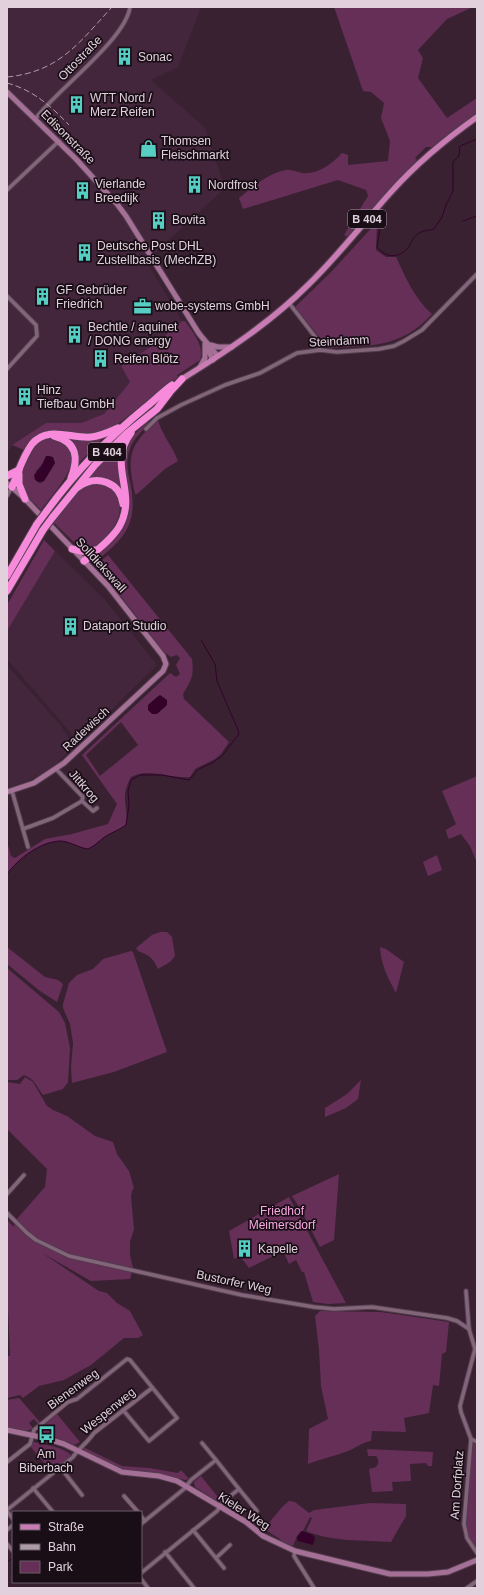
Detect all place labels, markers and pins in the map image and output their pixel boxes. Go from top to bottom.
building icon: Sonac [115,47,135,67]
place label: Sonac [138,50,172,64]
place label: WTT Nord / Merz Reifen [90,91,155,119]
building icon: WTT Nord / Merz Reifen [67,95,87,115]
place label: Thomsen Fleischmarkt [161,134,230,162]
shop icon: Thomsen Fleischmarkt [138,138,158,158]
building icon: Nordfrost [185,175,205,195]
place label: Vierlande Breedijk [95,177,146,205]
place label: Nordfrost [208,178,258,192]
building icon: Vierlande Breedijk [72,181,92,201]
building icon: Bovita [149,210,169,230]
place label: Bovita [172,213,206,227]
place label: Deutsche Post DHL Zustellbasis (MechZB) [97,239,216,267]
building icon: Deutsche Post DHL Zustellbasis (MechZB) [74,243,94,263]
place label: GF Gebrüder Friedrich [56,283,127,311]
building icon: GF Gebrüder Friedrich [33,287,53,307]
office icon: wobe-systems GmbH [132,296,152,316]
place label: wobe-systems GmbH [154,299,270,313]
place label: Bechtle / aquinet / DONG energy [88,320,178,348]
building icon: Bechtle / aquinet / DONG energy [65,324,85,344]
building icon: Reifen Blötz [91,349,111,369]
place label: Reifen Blötz [114,352,179,366]
place label: Hinz Tiefbau GmbH [37,383,115,411]
building icon: Hinz Tiefbau GmbH [14,387,34,407]
building icon: Dataport Studio [60,616,80,636]
place label: Dataport Studio [83,619,167,633]
building icon: Kapelle [235,1239,255,1259]
place label: Kapelle [258,1242,298,1256]
bus stop icon: Am Biberbach [36,1425,56,1445]
place label: Am Biberbach [19,1447,73,1475]

